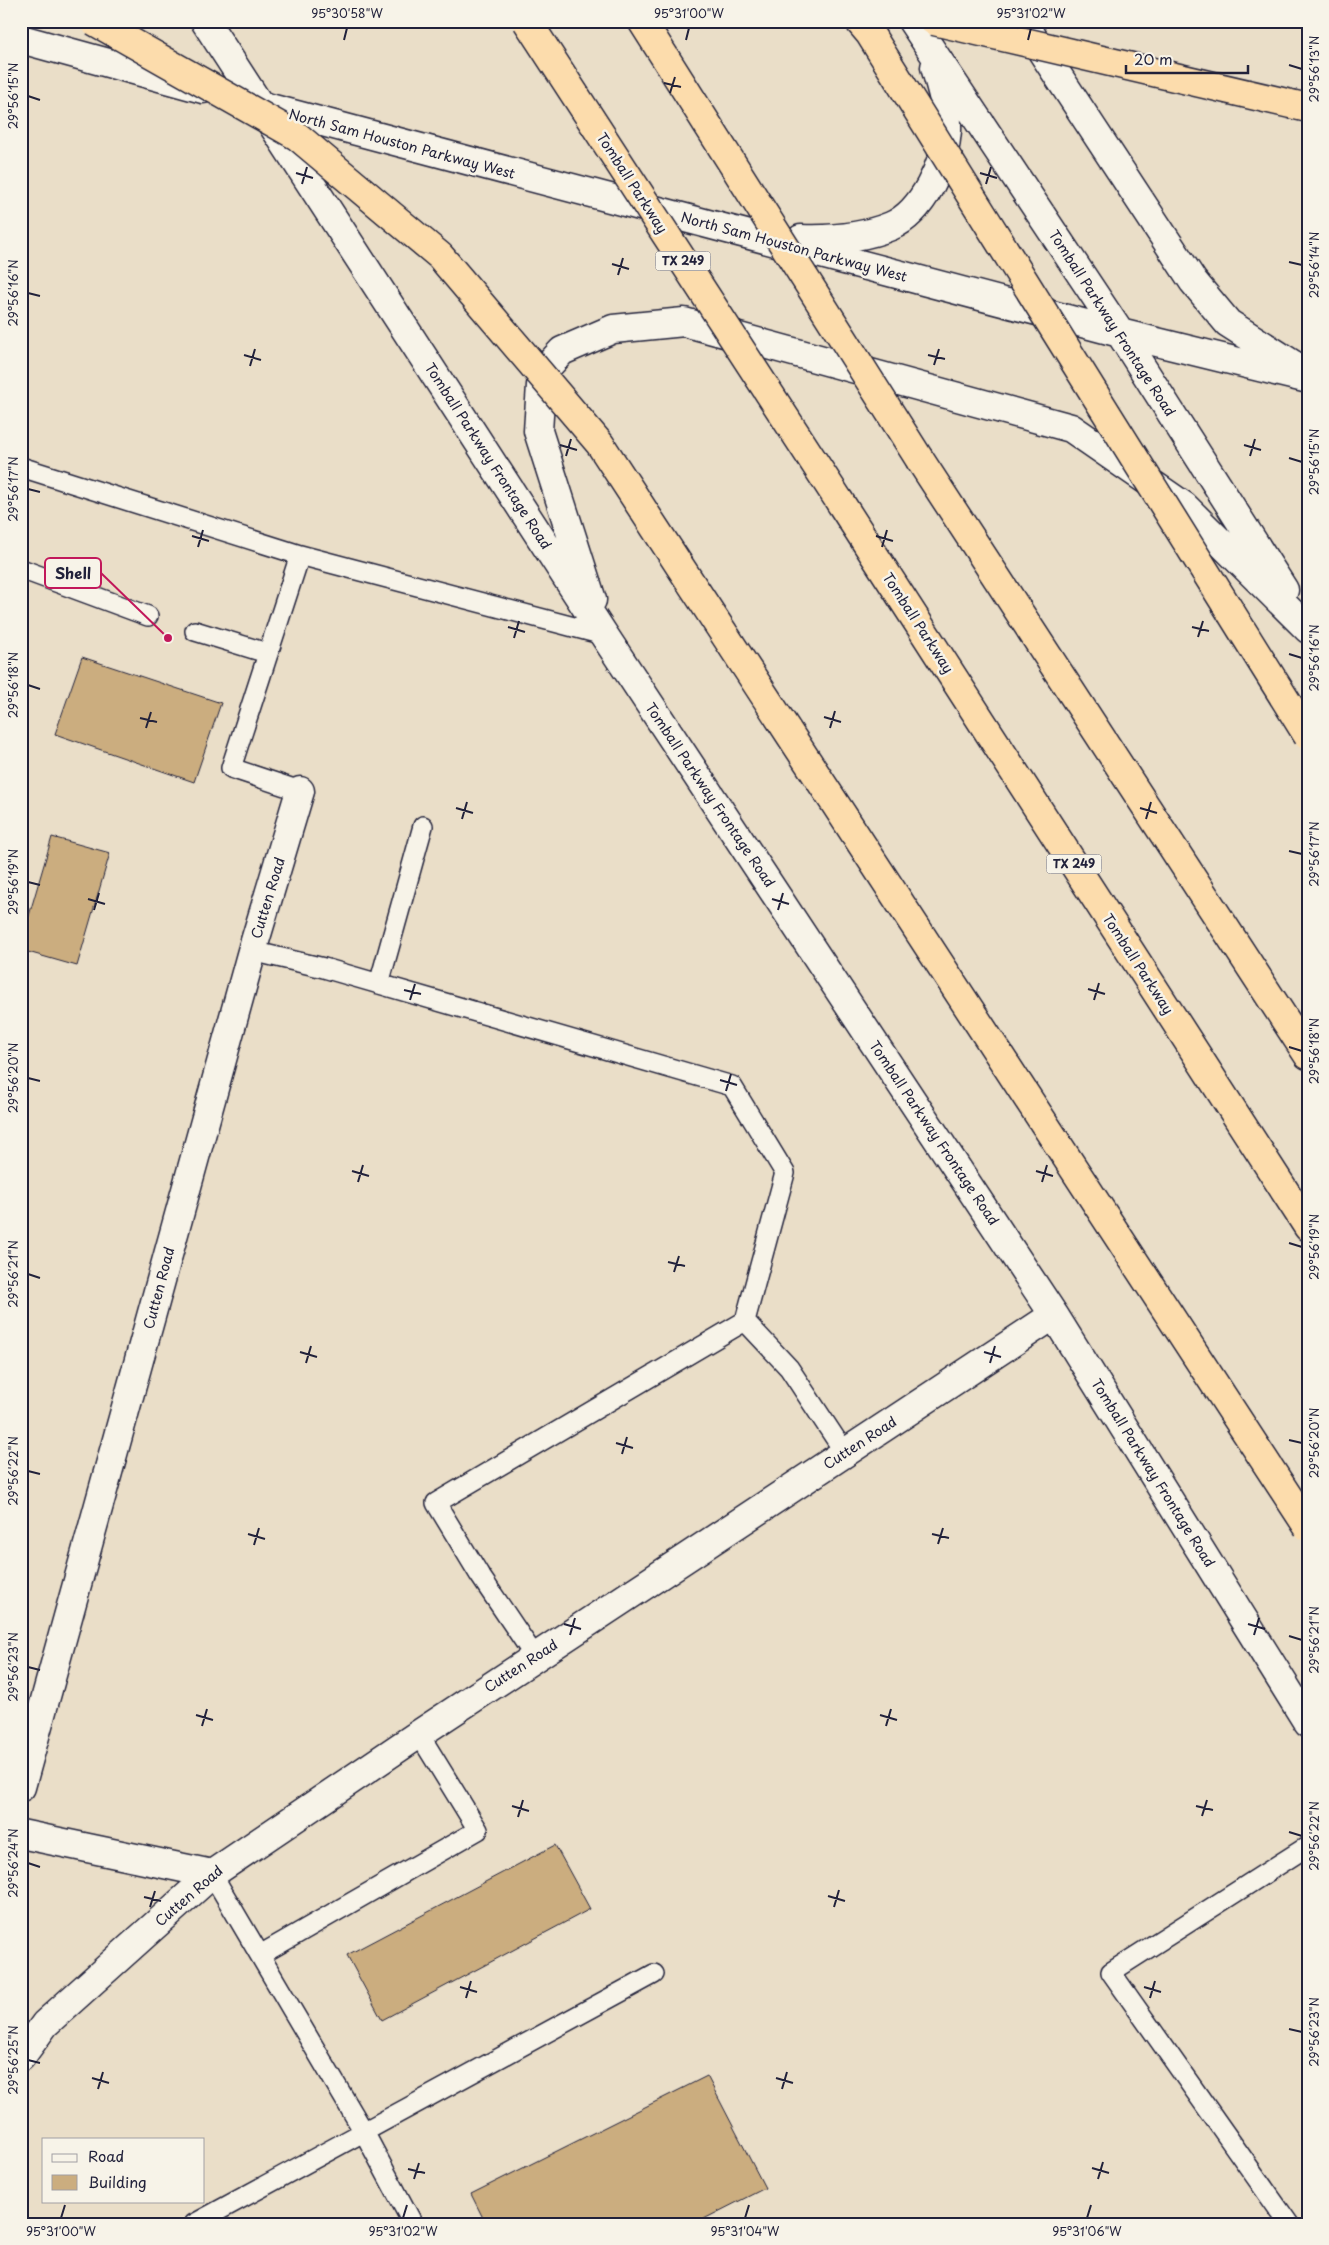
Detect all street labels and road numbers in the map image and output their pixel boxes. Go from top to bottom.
street label: North Sam Houston Parkway West [287,103,518,184]
street label: Tomball Parkway [592,128,673,237]
street label: North Sam Houston Parkway West [679,206,910,287]
street label: Tomball Parkway Frontage Road [1044,225,1181,420]
road number: TX 249 [656,252,710,270]
street label: Tomball Parkway Frontage Road [420,358,557,553]
street label: Tomball Parkway [878,568,959,677]
street label: Tomball Parkway Frontage Road [640,698,780,891]
road number: TX 249 [1046,854,1102,874]
street label: Cutten Road [245,855,290,941]
street label: Tomball Parkway [1098,909,1179,1018]
street label: Tomball Parkway Frontage Road [864,1036,1004,1229]
street label: Cutten Road [137,1245,180,1331]
street label: Tomball Parkway Frontage Road [1087,1374,1220,1571]
street label: Cutten Road [819,1411,901,1474]
street label: Cutten Road [480,1634,562,1697]
street label: Cutten Road [150,1860,227,1931]

